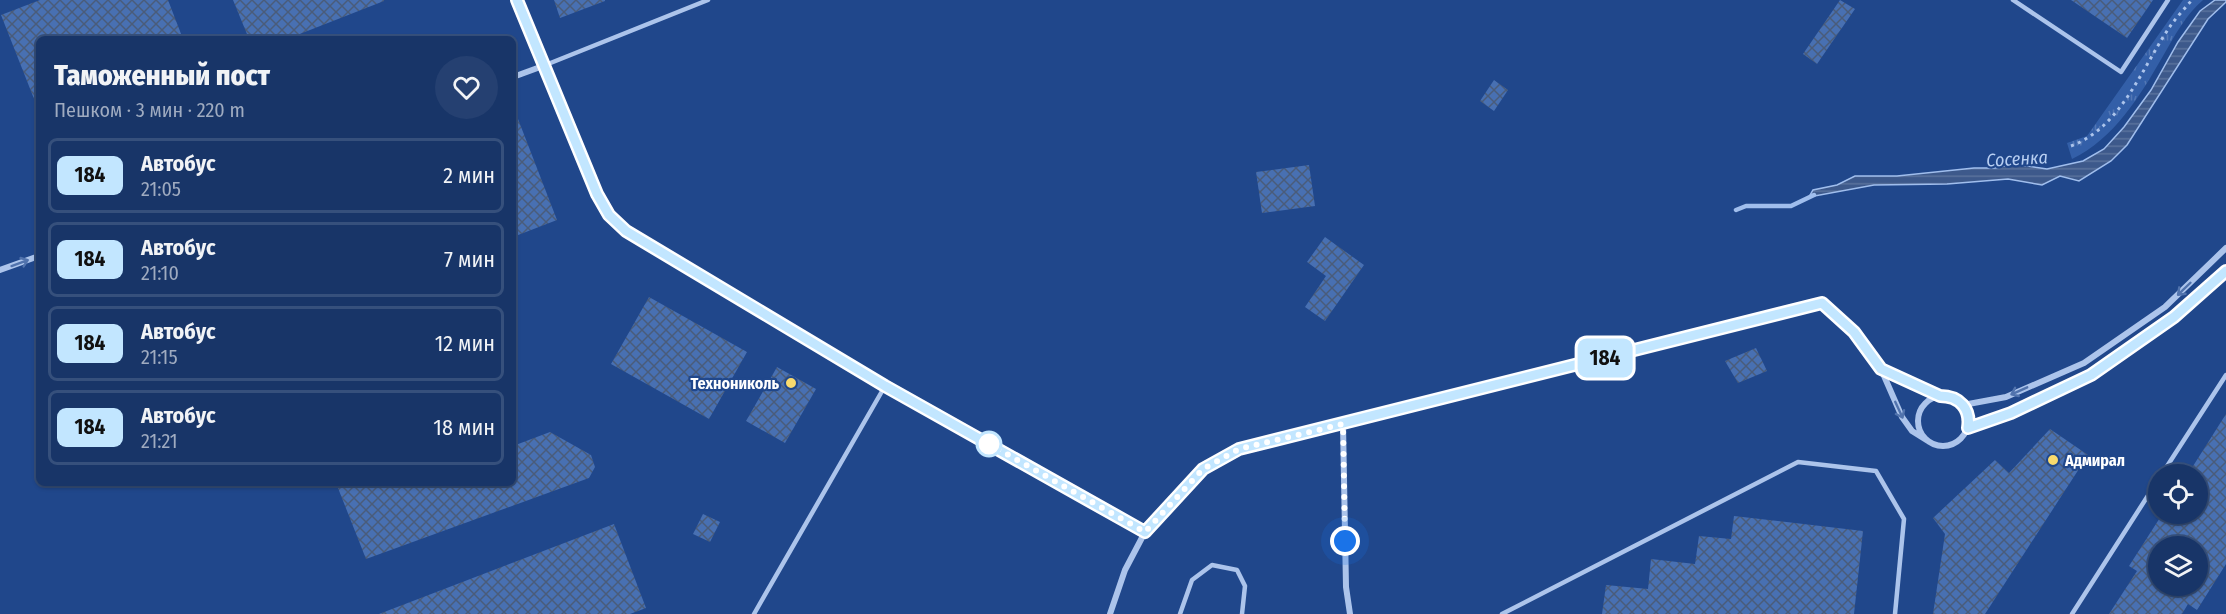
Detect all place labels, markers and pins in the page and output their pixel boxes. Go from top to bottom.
place label: Технониколь [691,374,779,393]
marker: Технониколь [784,376,798,390]
unlabelled marker [976,431,1002,457]
place label: Адмирал [2064,451,2125,470]
marker: Адмирал [2046,453,2060,467]

